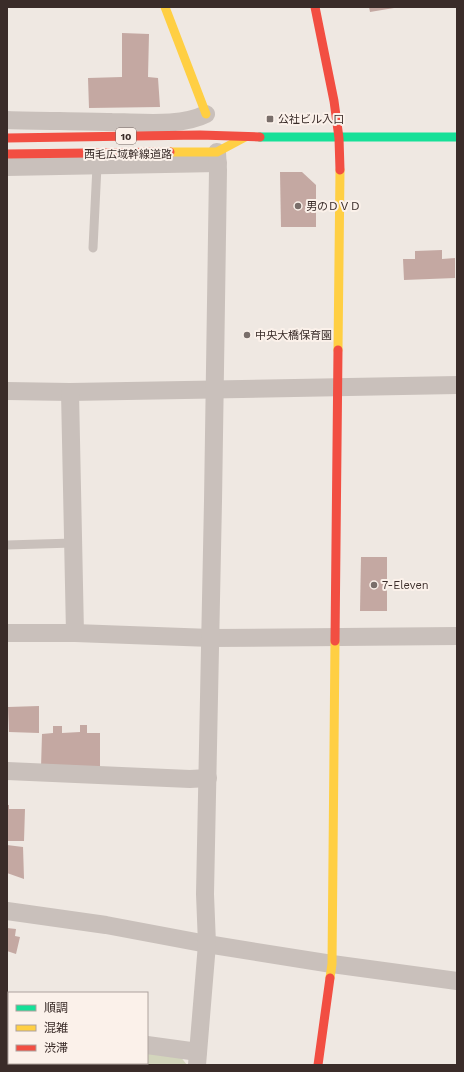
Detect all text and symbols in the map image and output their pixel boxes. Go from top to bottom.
place label: 公社ビル入口 [278,113,344,126]
marker: 公社ビル入口 [265,114,275,124]
road number: 10 [116,128,136,144]
street label: 西毛広域幹線道路 [84,148,172,161]
place label: 男のＤＶＤ [306,200,361,213]
marker: 男のＤＶＤ [293,201,303,211]
place label: 中央大橋保育園 [255,329,332,342]
marker: 中央大橋保育園 [242,330,252,340]
place label: 7-Eleven [382,579,429,592]
marker: 7-Eleven [369,580,379,590]
legend [8,992,148,1064]
text: 順調 [44,1001,68,1015]
text: 混雑 [44,1021,68,1035]
text: 渋滞 [44,1041,68,1055]

